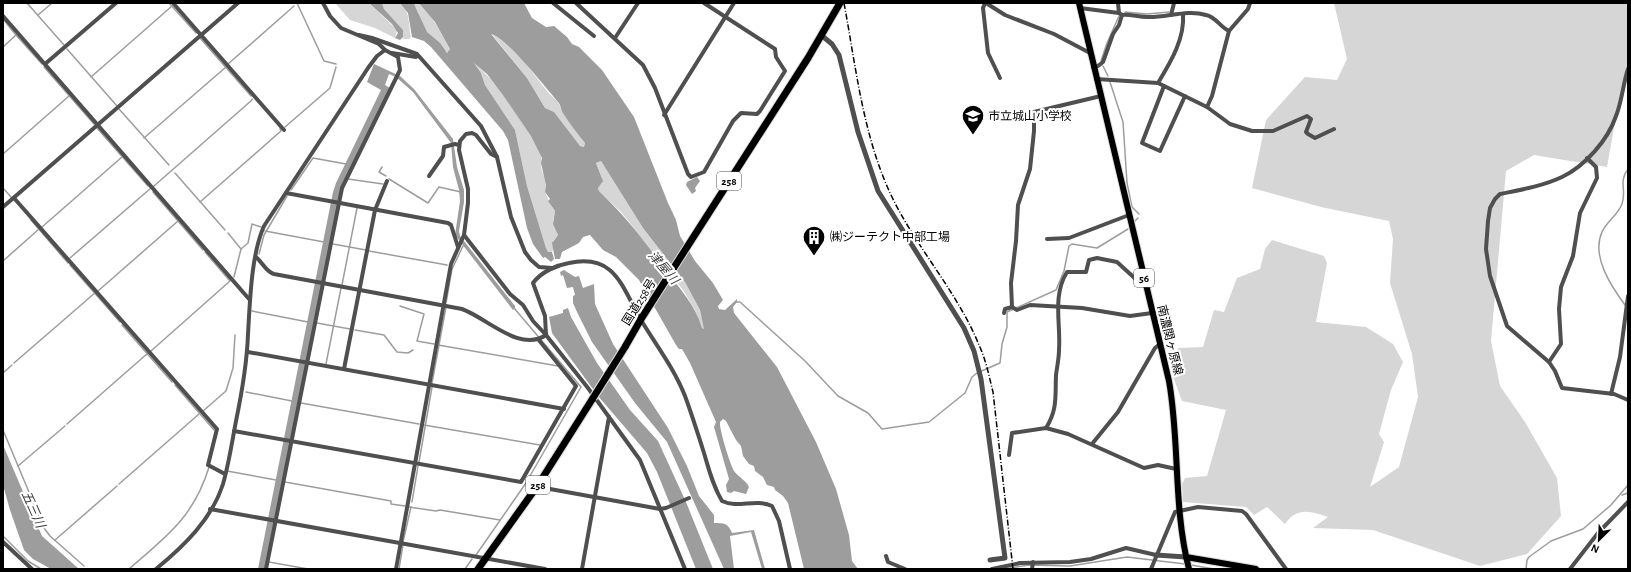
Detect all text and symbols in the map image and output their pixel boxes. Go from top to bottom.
school or university icon: 市立城山小学校 [960,103,986,136]
place label: 市立城山小学校 [988,109,1072,122]
road number: 258 [717,172,741,190]
building icon: ㈱ジーテクト中部工場 [801,224,827,257]
place label: ㈱ジーテクト中部工場 [830,230,950,243]
water label: 津屋川 [645,248,683,288]
road number: 56 [1134,269,1154,287]
street label: 国道258号 [619,276,658,327]
street label: 南濃関ヶ原線 [1155,303,1186,376]
road number: 258 [526,476,550,494]
water label: 五三川 [19,489,48,532]
north arrow [1579,520,1619,560]
text: N [1589,542,1601,555]

